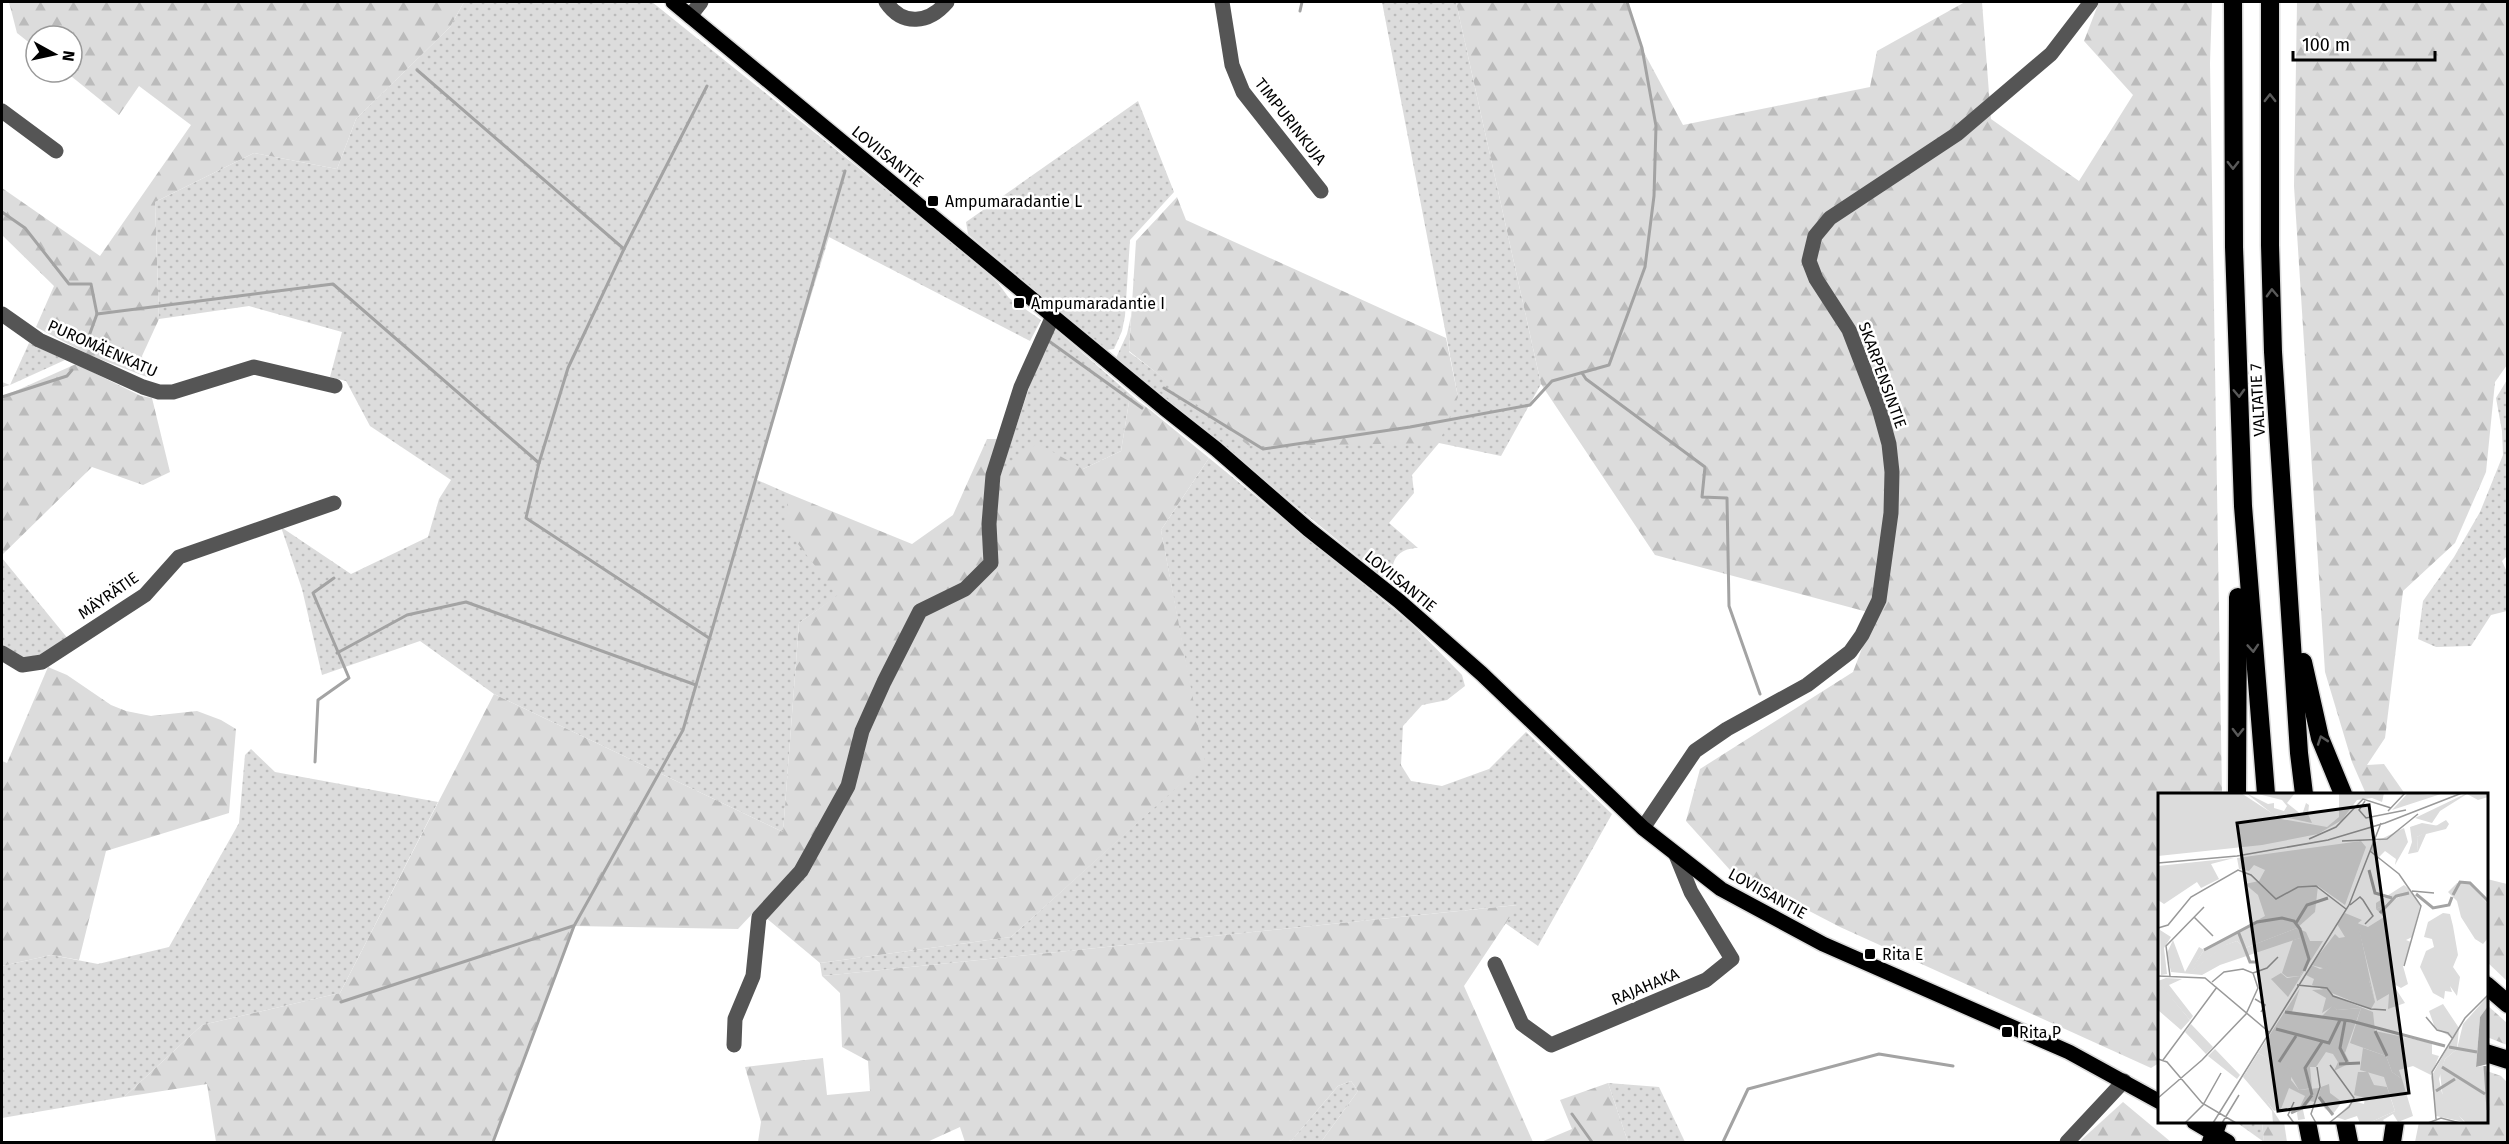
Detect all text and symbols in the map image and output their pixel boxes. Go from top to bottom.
north arrow [24,24,84,84]
scale bar [2293,24,2436,62]
text: 100 m [2302,34,2350,56]
text: N [58,49,79,63]
street label: TIMPURINKUJA [1251,74,1331,169]
one-way arrow [2264,94,2276,103]
street label: LOVIISANTIE [848,122,927,191]
one-way arrow [2227,160,2239,169]
place label: Ampumaradantie L [945,192,1082,211]
marker: Ampumaradantie L [926,194,940,208]
one-way arrow [2265,289,2278,298]
place label: Ampumaradantie I [1031,294,1165,313]
marker: Ampumaradantie I [1012,296,1026,310]
street label: PUROMÄENKATU [45,316,161,381]
street label: SKARPENSINTIE [1855,319,1911,431]
street label: VALTATIE 7 [2246,363,2269,437]
one-way arrow [2232,388,2245,397]
street label: LOVIISANTIE [1361,547,1440,616]
street label: MÄYRÄTIE [74,568,142,623]
one-way arrow [2247,643,2260,652]
one-way arrow [2232,727,2244,736]
one-way arrow [2316,735,2329,746]
inset map [2158,793,2488,1123]
street label: LOVIISANTIE [1725,864,1810,923]
place label: Rita E [1882,945,1923,964]
marker: Rita E [1863,947,1877,961]
street label: RAJAHAKA [1609,963,1683,1009]
place label: Rita P [2019,1023,2061,1042]
marker: Rita P [2000,1025,2014,1039]

